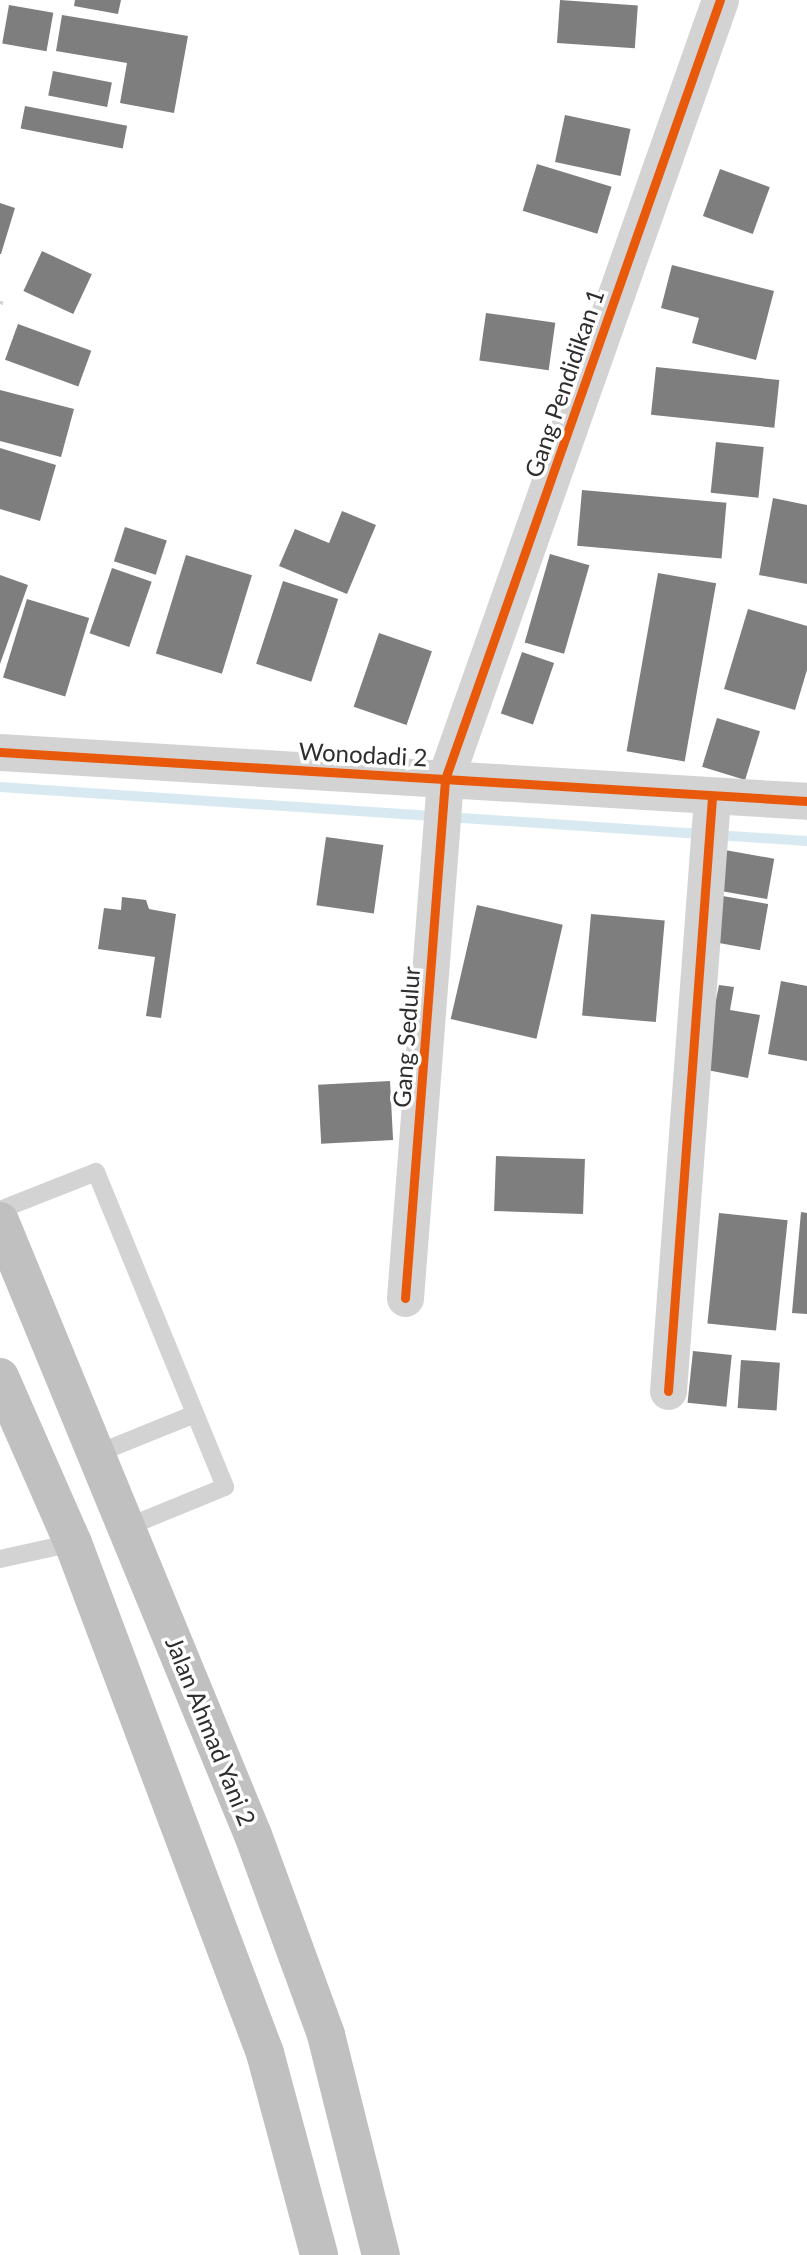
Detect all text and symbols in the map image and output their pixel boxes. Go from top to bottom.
street label: Gang Pendidikan 1 [518,285,610,481]
street label: Wonodadi 2 [298,736,428,772]
street label: Gang Sedulur [387,965,425,1109]
street label: Jalan Ahmad Yani 2 [160,1631,262,1831]

